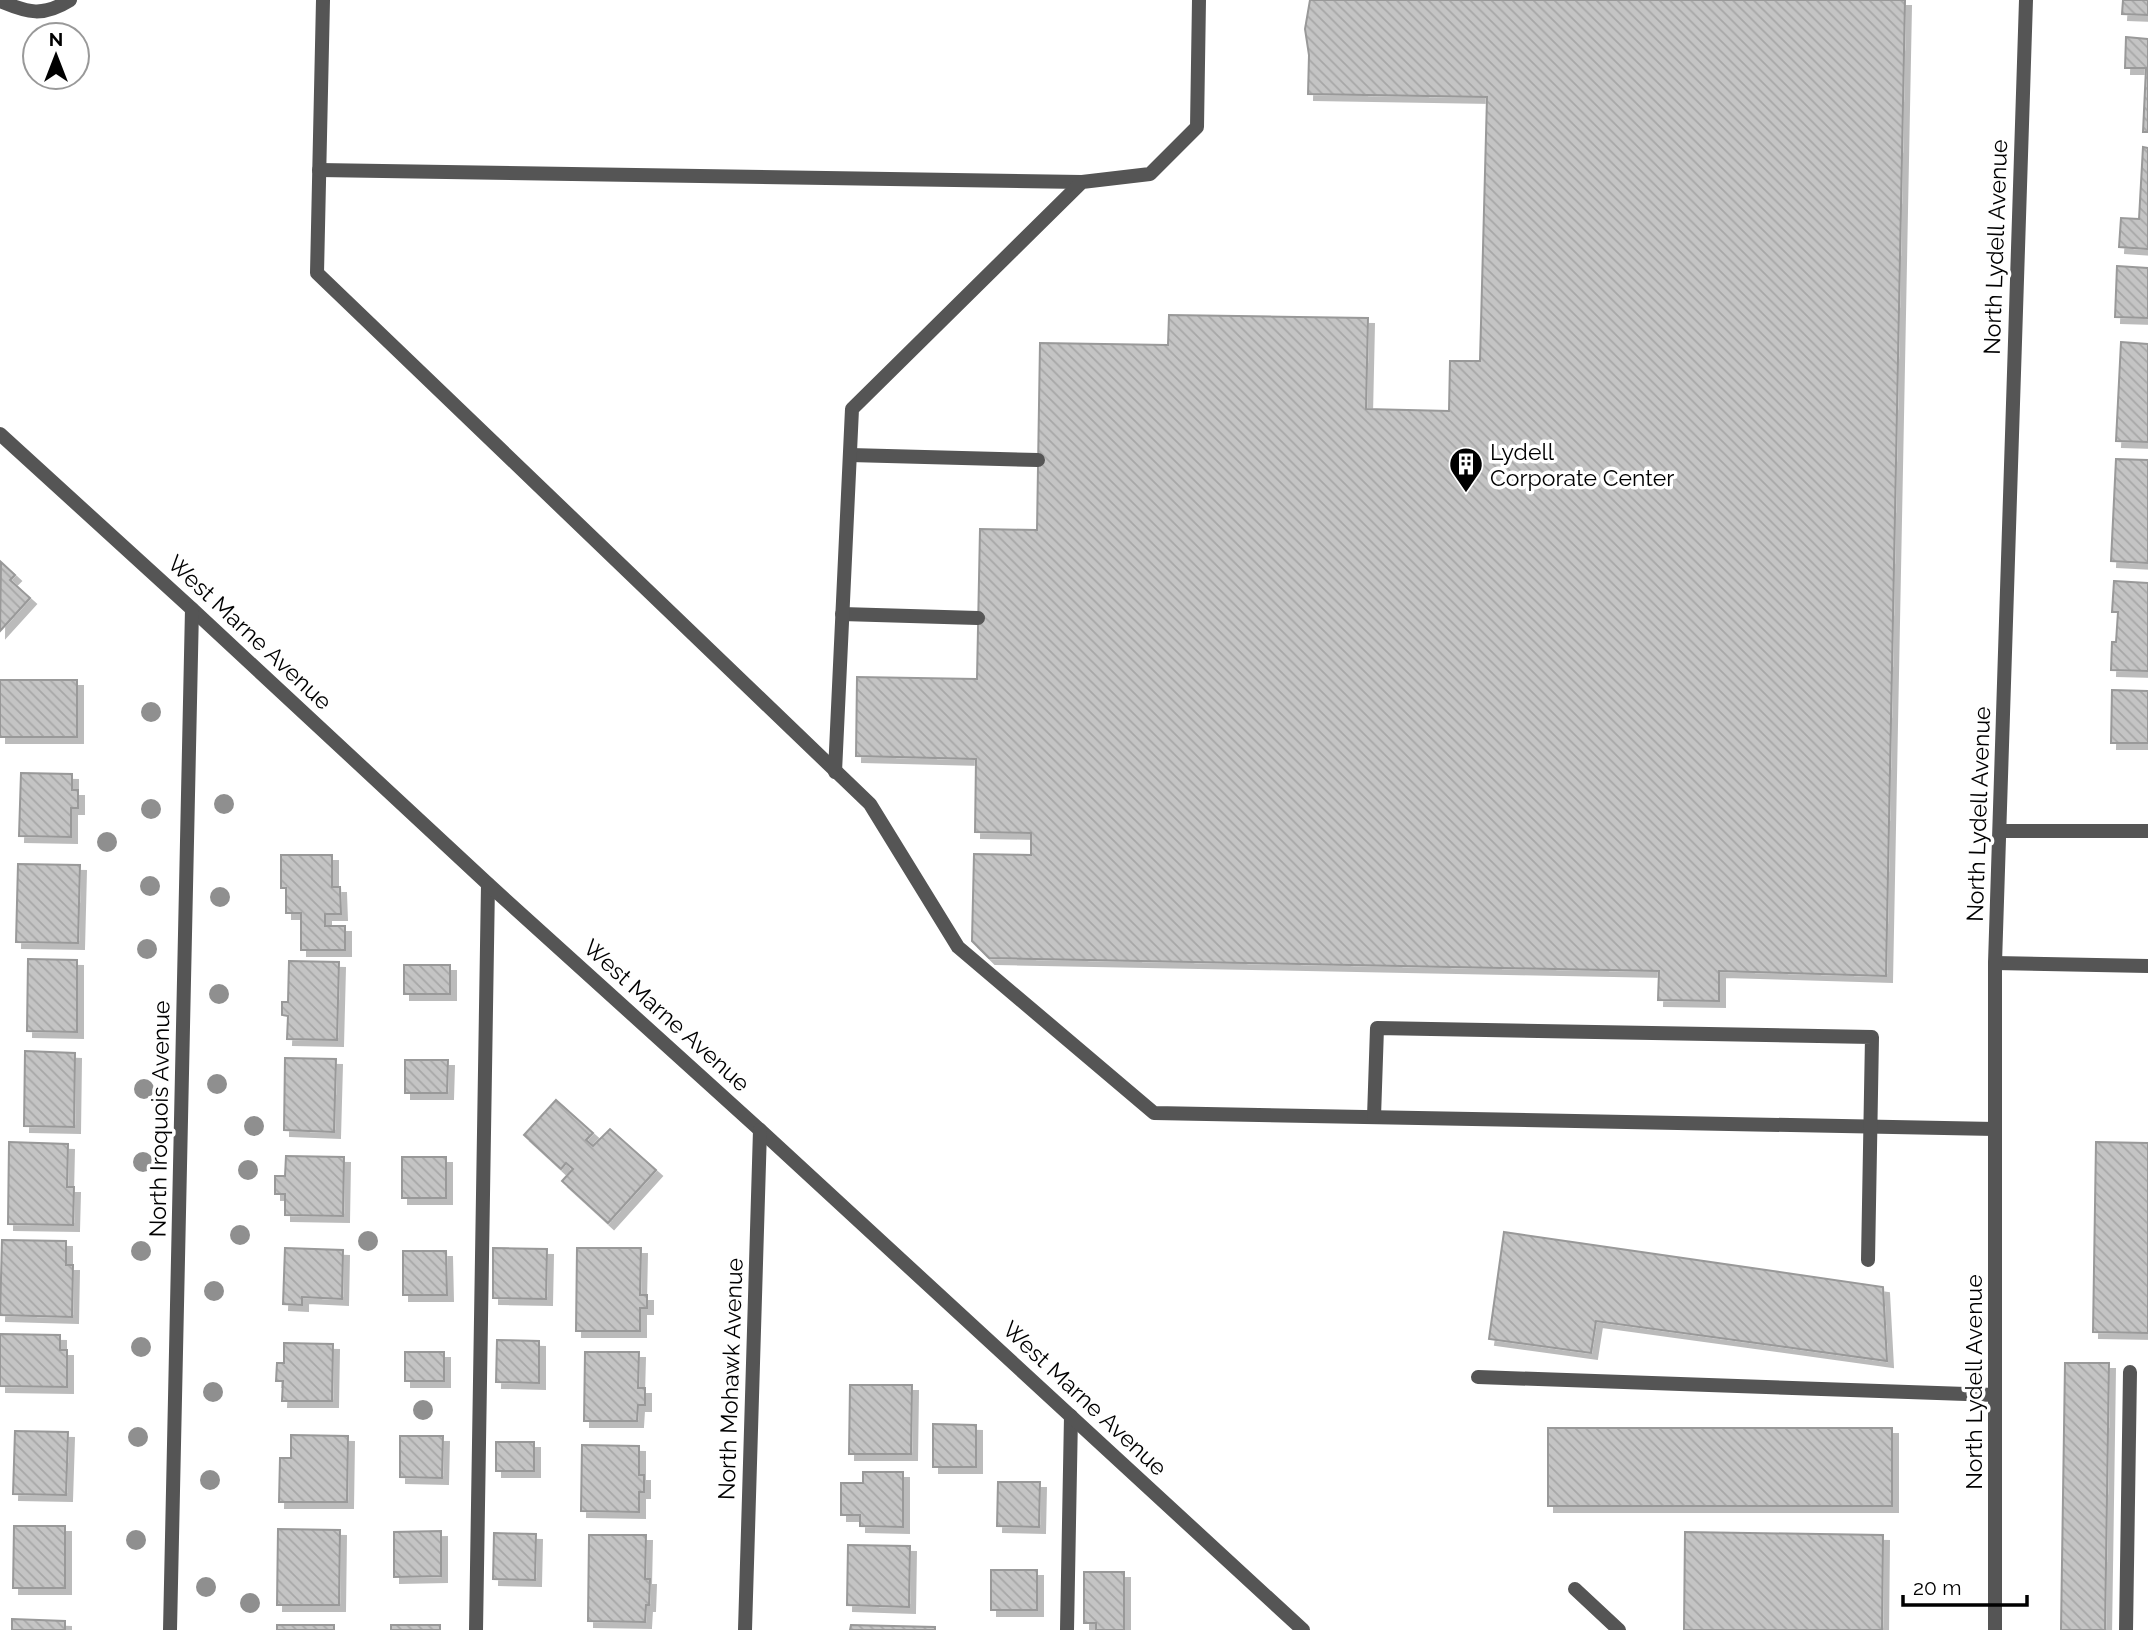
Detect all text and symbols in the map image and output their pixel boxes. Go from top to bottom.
north arrow [21,21,91,91]
text: N [49,28,63,50]
street label: North Lydell Avenue [1978,139,2012,355]
place label: Lydell Corporate Center [1490,438,1674,491]
building icon: Lydell Corporate Center [1447,445,1485,494]
street label: West Marne Avenue [162,549,338,715]
street label: North Lydell Avenue [1961,706,1995,922]
street label: West Marne Avenue [578,933,756,1097]
street label: North Iroquois Avenue [143,1000,175,1238]
street label: North Mohawk Avenue [712,1257,748,1501]
street label: North Lydell Avenue [1960,1274,1987,1490]
street label: West Marne Avenue [997,1315,1173,1481]
scale bar [1903,1564,2027,1608]
text: 20 m [1913,1575,1961,1600]

